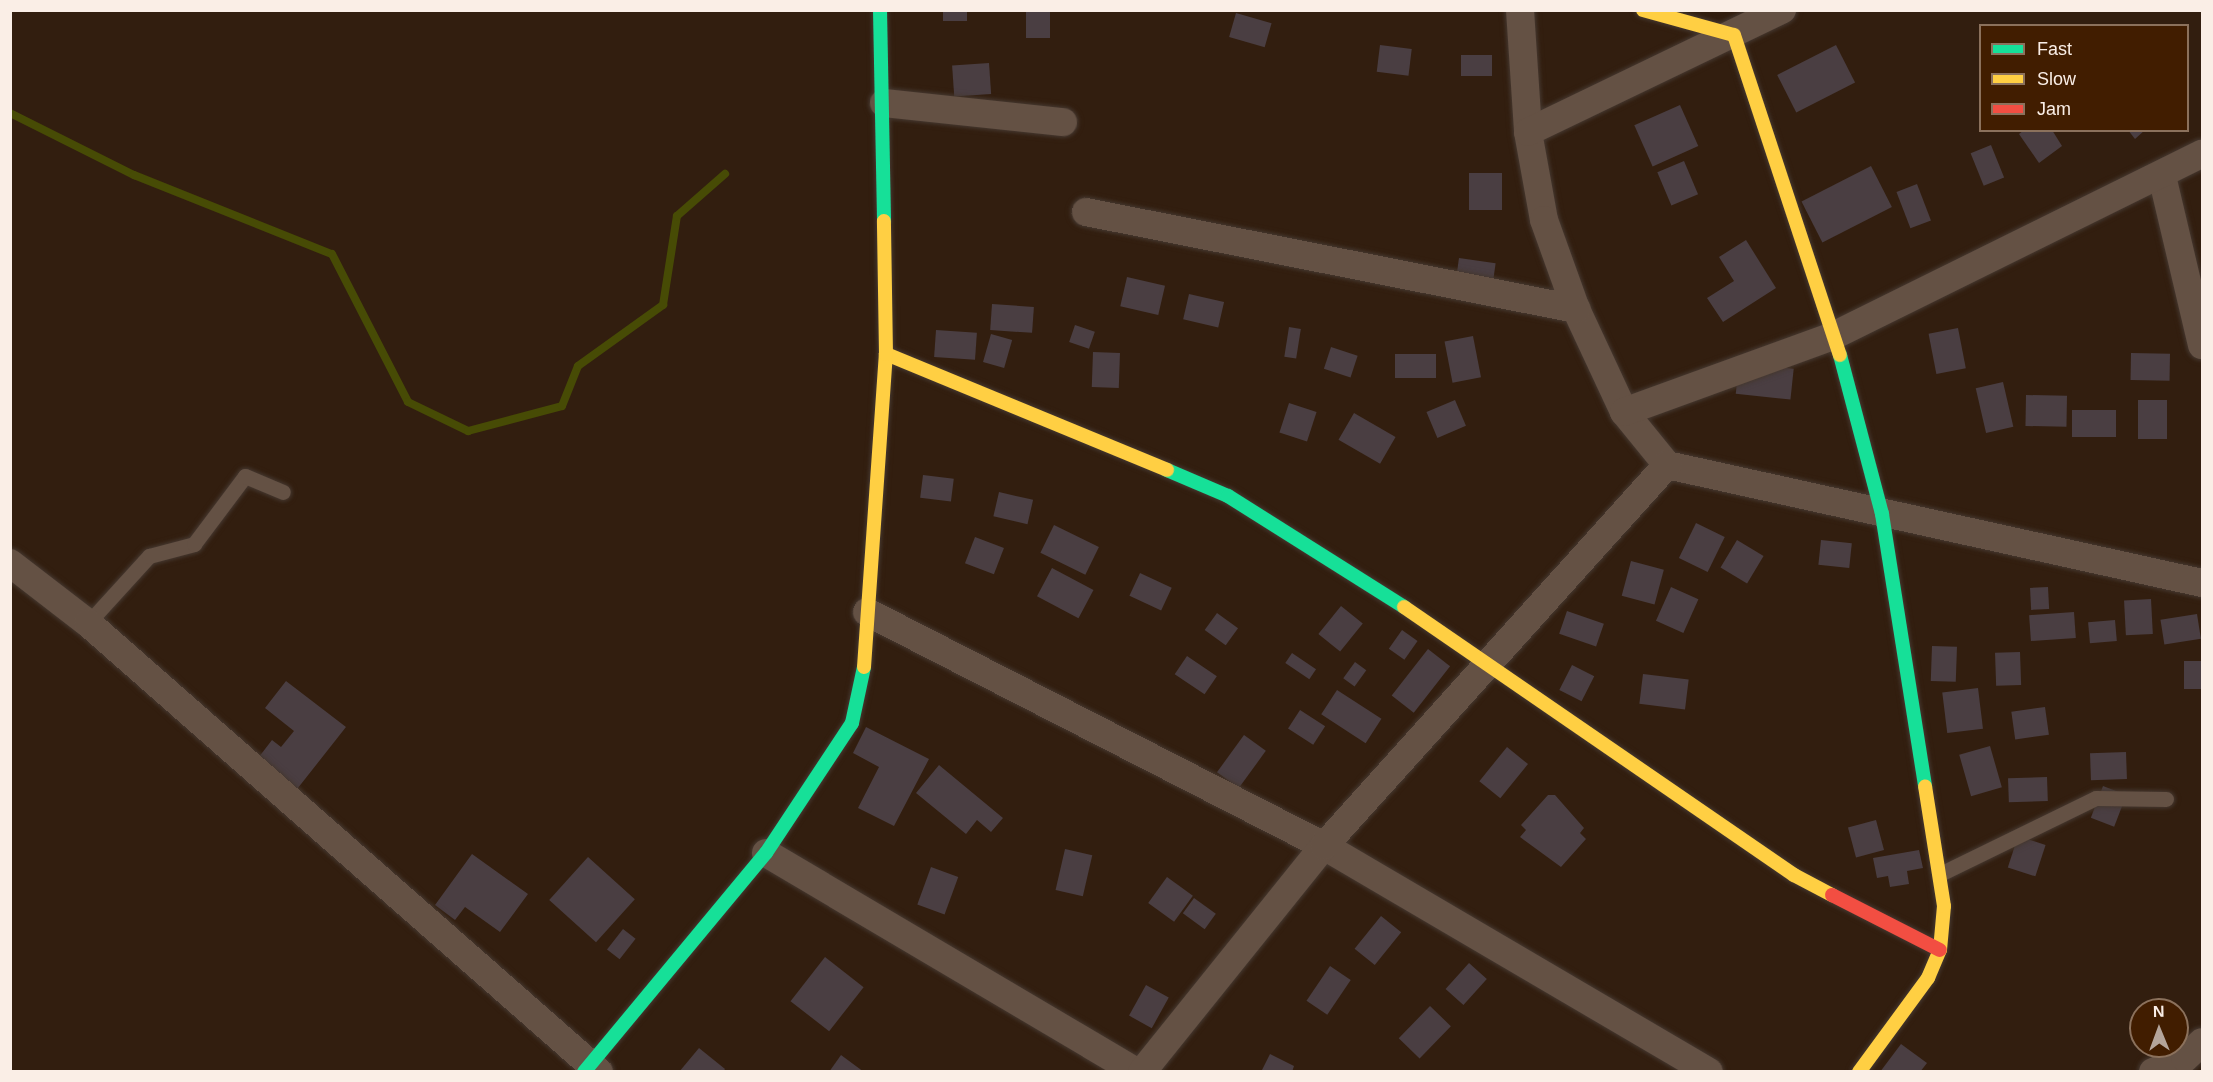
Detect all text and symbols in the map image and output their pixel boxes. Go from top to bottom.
legend [1979,24,2189,132]
text: Fast [2037,39,2072,59]
text: Slow [2037,69,2076,89]
text: Jam [2037,99,2071,119]
north arrow [2129,998,2189,1058]
text: N [2153,1003,2165,1020]

